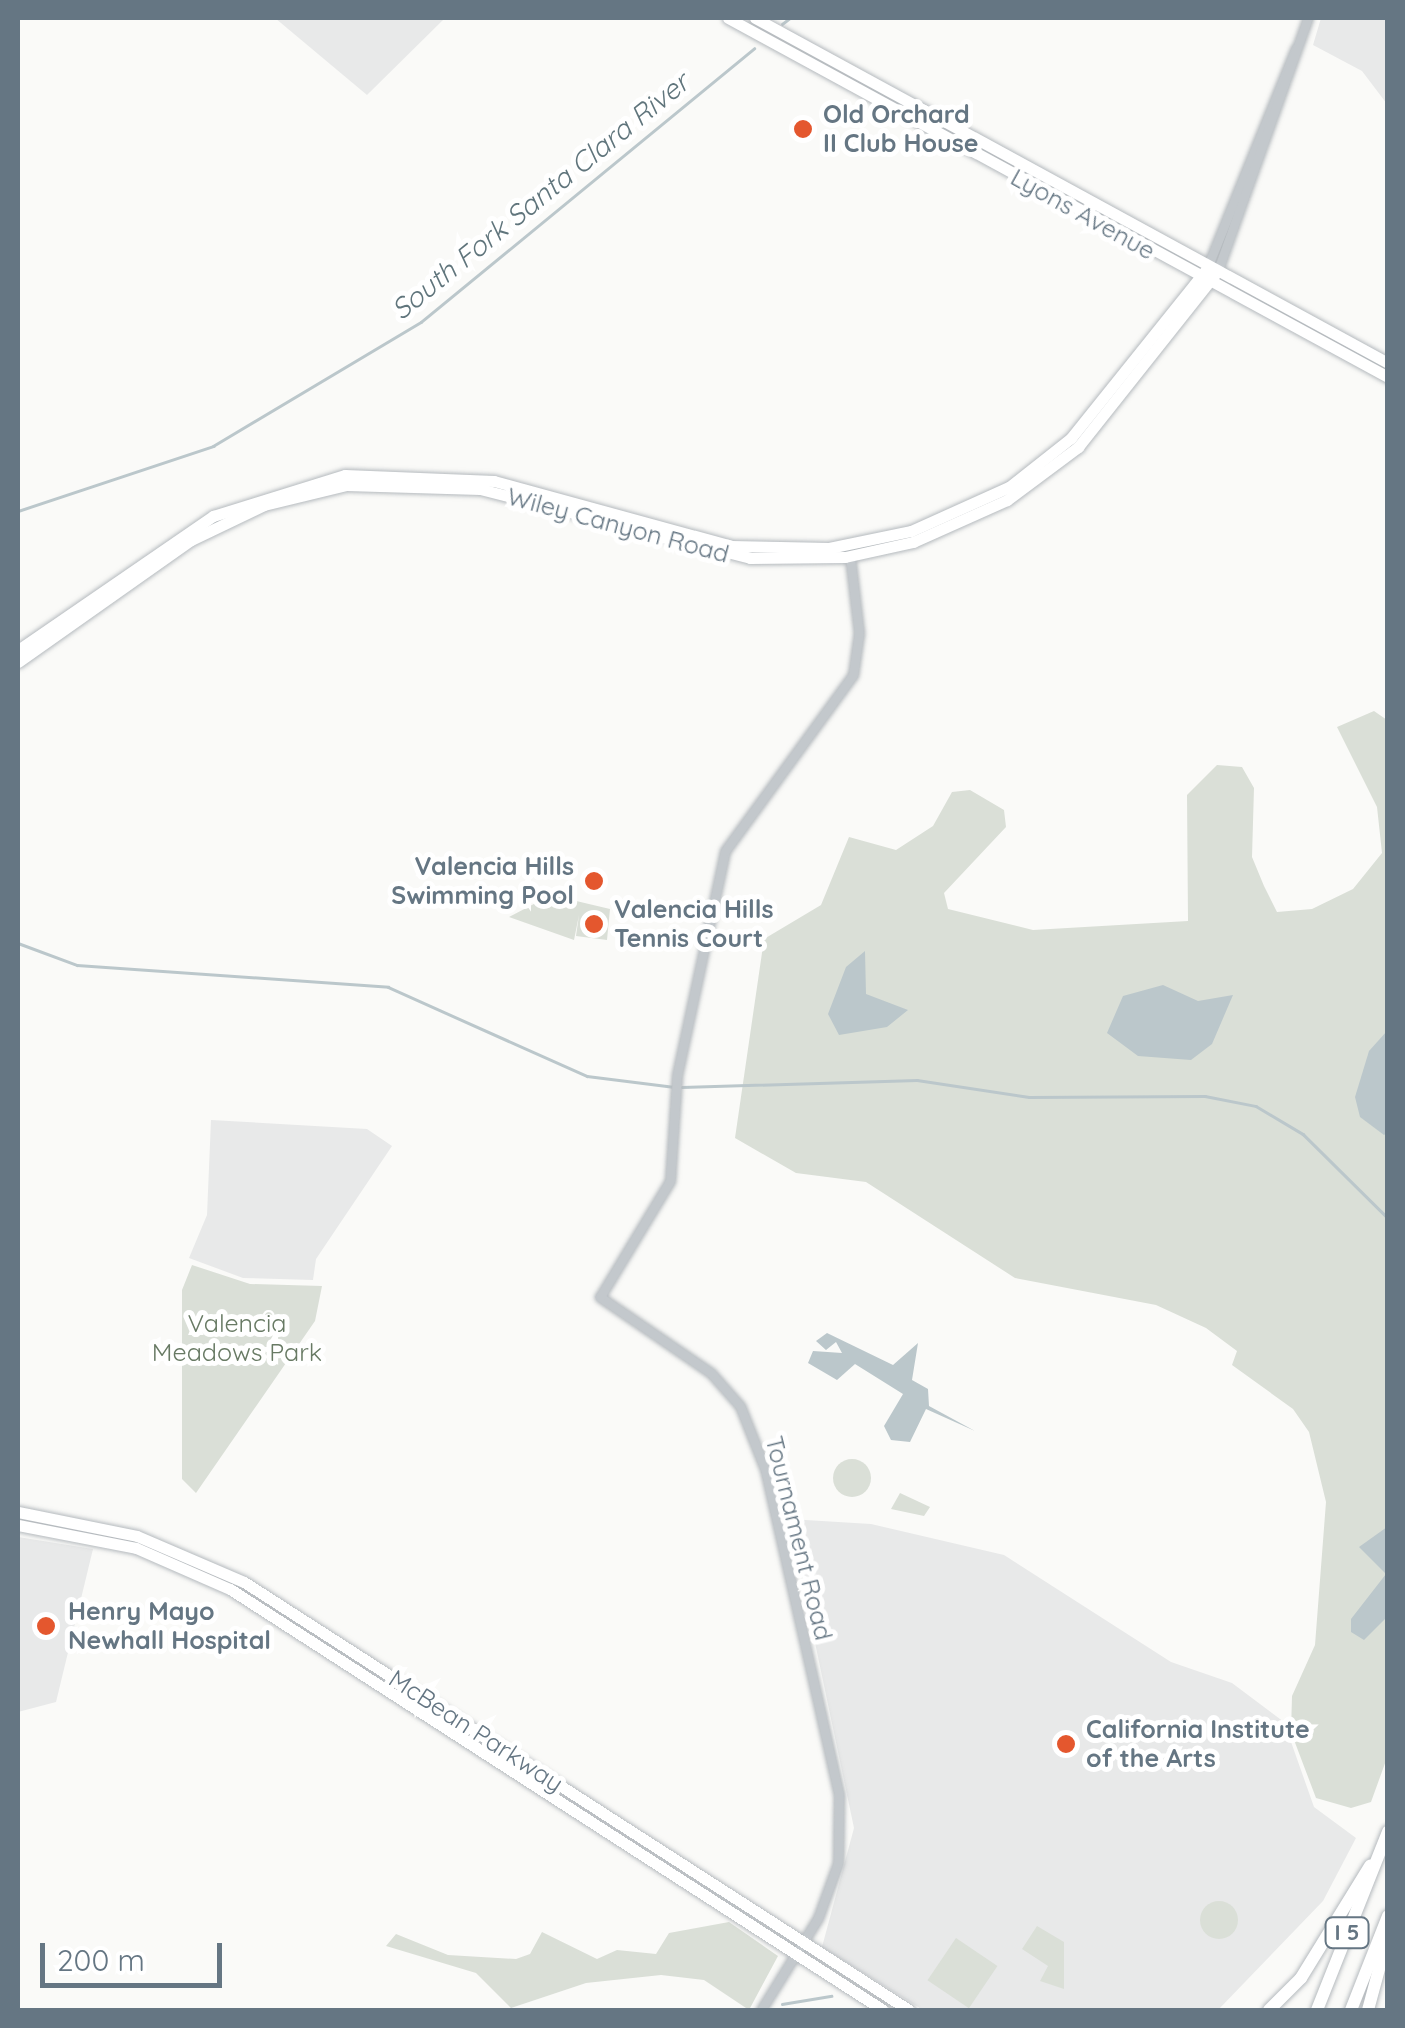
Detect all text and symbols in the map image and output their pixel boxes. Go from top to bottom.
water label: South Fork Santa Clara River [384,66,696,326]
place label: Old Orchard II Club House [823,100,978,159]
marker: Old Orchard II Club House [792,118,814,140]
street label: Lyons Avenue [1006,162,1160,266]
street label: Wiley Canyon Road [504,481,732,569]
place label: Valencia Hills Swimming Pool [391,852,574,911]
marker: Valencia Hills Swimming Pool [583,870,605,892]
place label: Valencia Hills Tennis Court [614,895,773,954]
marker: Valencia Hills Tennis Court [583,913,605,935]
park label: Valencia Meadows Park [152,1309,322,1368]
street label: Tournament Road [759,1433,839,1643]
place label: Henry Mayo Newhall Hospital [68,1597,271,1656]
marker: Henry Mayo Newhall Hospital [33,1613,59,1639]
street label: McBean Parkway [383,1663,569,1799]
place label: California Institute of the Arts [1086,1715,1310,1774]
marker: California Institute of the Arts [1055,1733,1077,1755]
road number: I 5 [1324,1916,1370,1950]
scale bar [45,1923,228,1985]
text: 200 m [57,1941,145,1979]

